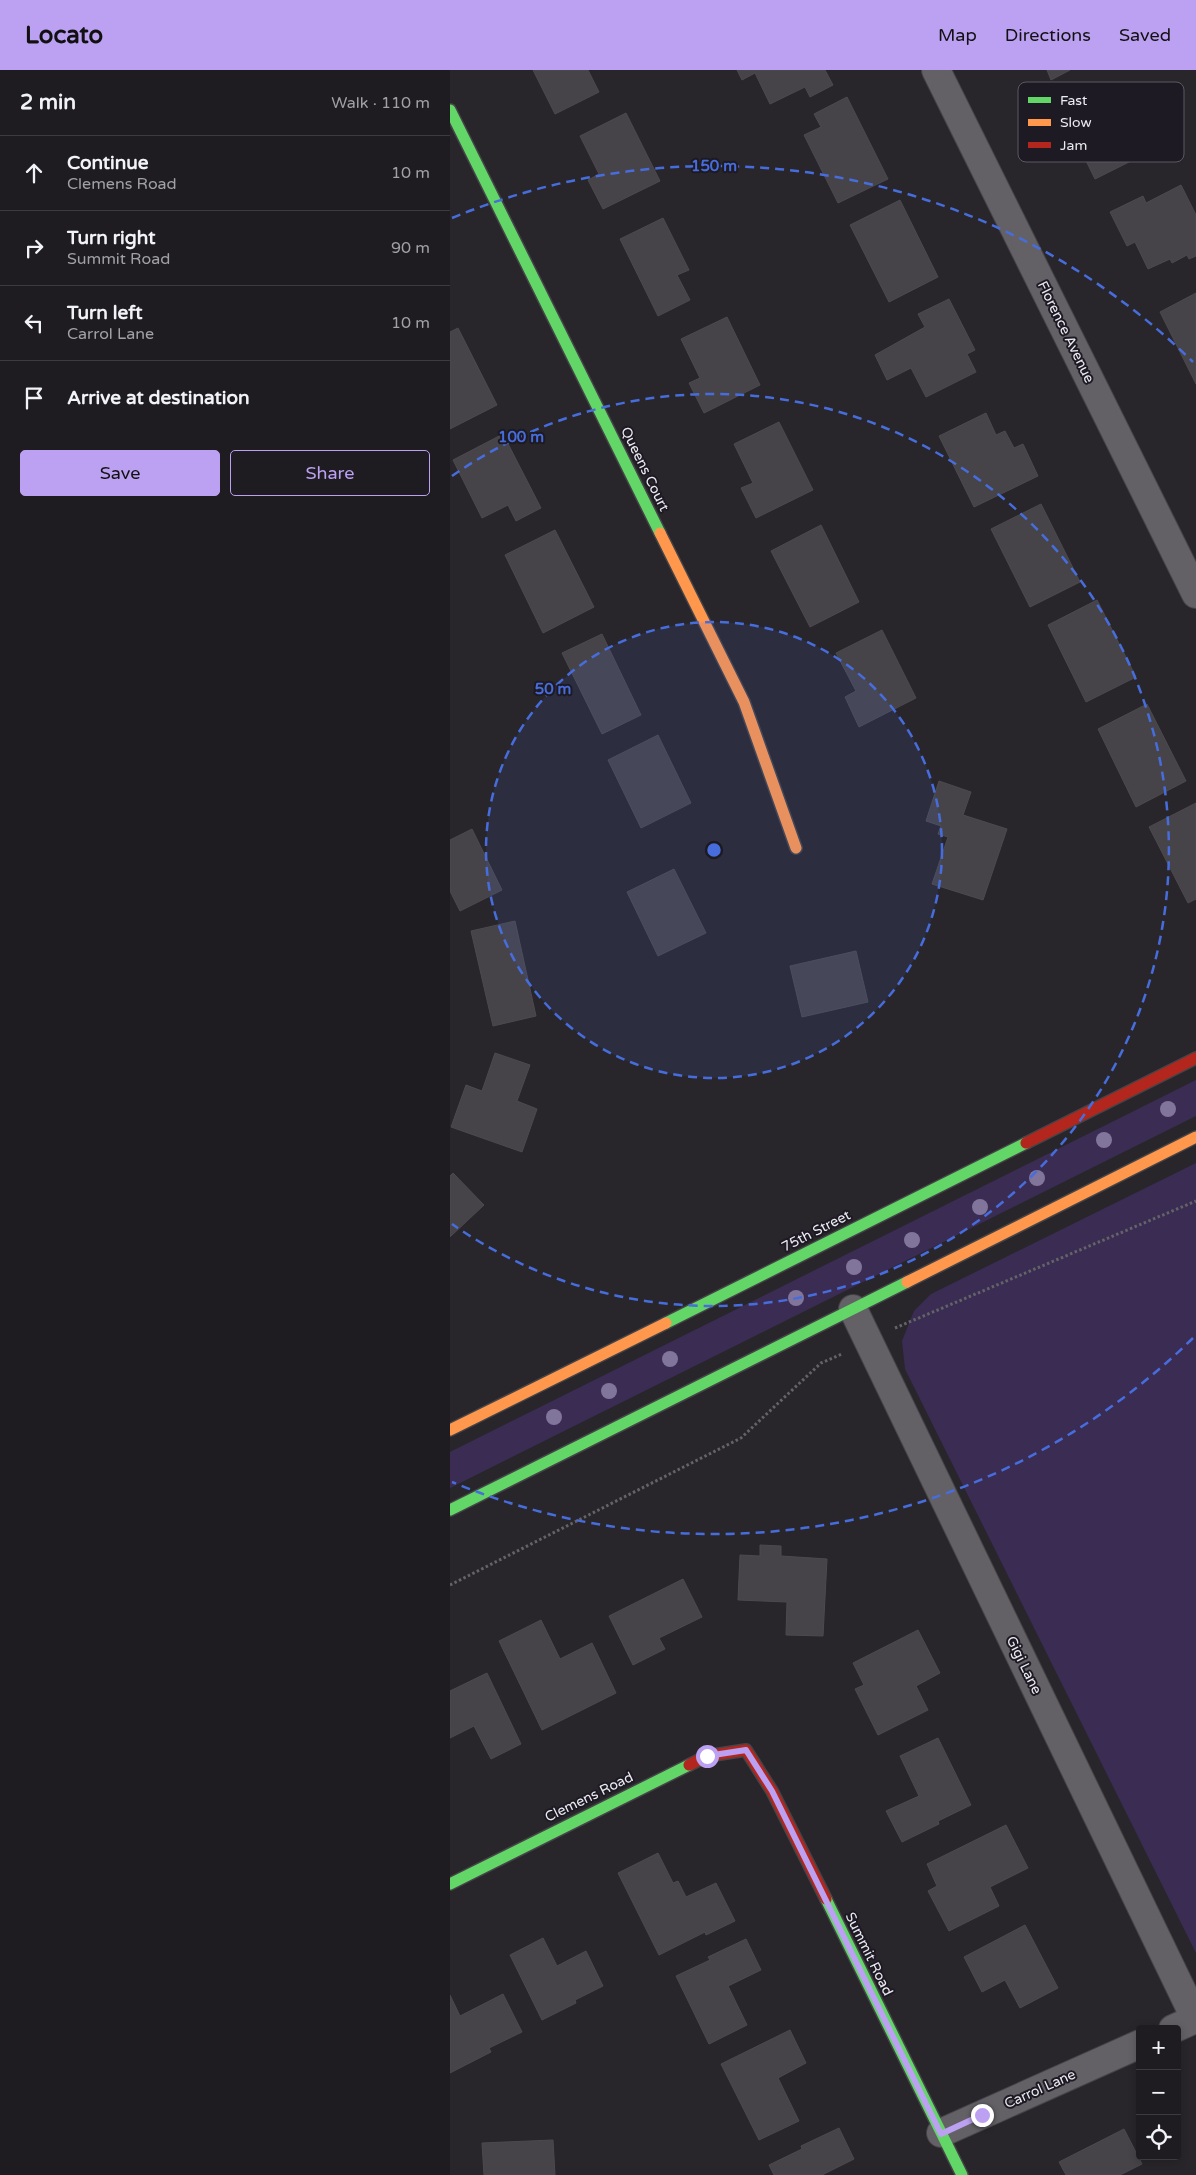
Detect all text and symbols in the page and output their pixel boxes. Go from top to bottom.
text: Locato [25,21,103,50]
text: Map [938,24,977,46]
text: Directions [1005,24,1091,46]
text: Saved [1119,24,1171,46]
legend [1018,82,1184,162]
text: 2 min [20,90,76,115]
text: Fast [1060,92,1088,109]
text: Walk · 110 m [331,93,430,113]
text: Slow [1060,114,1092,131]
text: Jam [1060,137,1087,154]
text: Continue [67,152,149,174]
text: 150 m [691,157,737,175]
icon: ahead [20,159,48,187]
text: 10 m [391,163,430,183]
text: Clemens Road [67,174,177,194]
text: Turn right [67,227,155,249]
icon: right [20,234,48,262]
text: 90 m [391,238,430,258]
text: Summit Road [67,249,170,269]
street label: Florence Avenue [1034,278,1098,386]
text: Turn left [67,302,143,324]
icon: left [20,309,48,337]
text: 10 m [391,313,430,333]
text: Carrol Lane [67,324,154,344]
icon: arrive [20,384,48,412]
text: Arrive at destination [67,387,250,409]
street label: Queens Court [617,424,673,515]
text: 100 m [498,428,544,446]
button: Save [20,450,220,496]
button: Share [230,450,430,496]
text: 50 m [535,680,571,698]
centre of rings [705,841,723,859]
street label: 75th Street [779,1206,854,1256]
street label: Gigi Lane [1003,1633,1045,1697]
route start [696,1745,719,1768]
street label: Clemens Road [542,1768,636,1826]
street label: Summit Road [842,1910,896,1998]
map controls [1136,2025,1181,2160]
button: + [1136,2025,1181,2070]
street label: Carrol Lane [1002,2066,1078,2112]
button: − [1136,2070,1181,2115]
route end [971,2104,994,2127]
button: locate [1136,2115,1181,2160]

